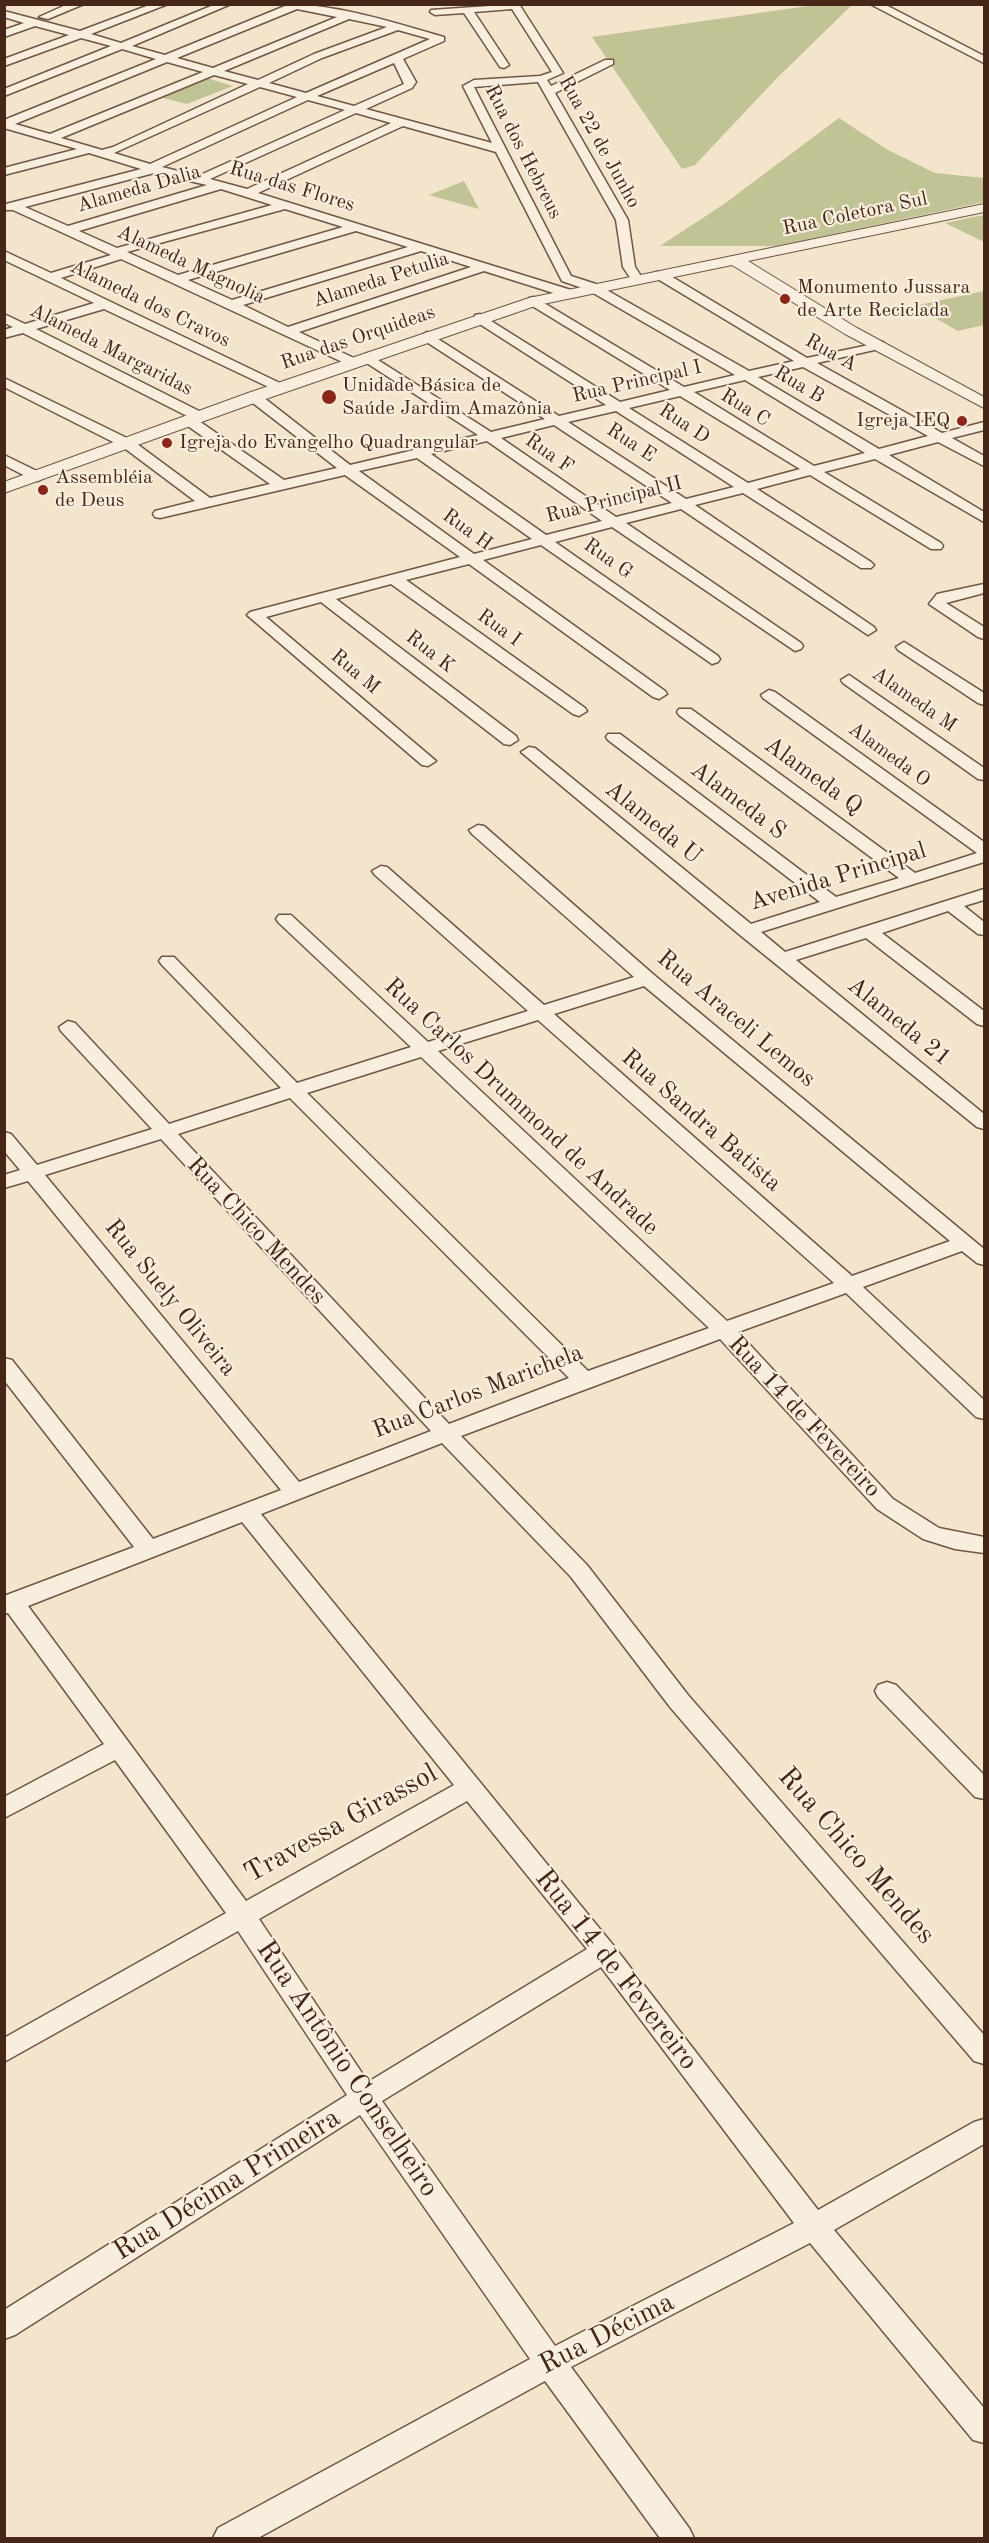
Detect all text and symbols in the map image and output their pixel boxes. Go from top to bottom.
street label: Rua 22 de Junho [553,72,645,212]
street label: Rua dos Hebreus [479,81,567,223]
street label: Rua das Flores [226,157,358,217]
street label: Alameda Dalia [74,160,204,218]
street label: Rua Coletora Sul [780,187,930,241]
street label: Alameda Magnolia [113,220,269,310]
street label: Alameda Petulia [310,247,452,313]
street label: Alameda dos Cravos [66,255,234,353]
place label: Monumento Jussara de Arte Reciclada [797,276,970,323]
marker: Monumento Jussara de Arte Reciclada [778,292,792,306]
street label: Alameda Margaridas [26,299,196,401]
street label: Rua das Orquideas [278,300,438,376]
street label: Rua A [801,329,861,377]
street label: Rua Principal I [570,355,704,409]
street label: Rua B [770,361,828,409]
place label: Unidade Básica de Saúde Jardim Amazônia [342,374,552,421]
street label: Rua C [716,384,774,432]
marker: Unidade Básica de Saúde Jardim Amazônia [320,388,338,406]
street label: Rua D [654,399,714,449]
place label: Igreja IEQ [856,409,950,433]
marker: Igreja IEQ [955,414,969,428]
street label: Rua E [602,418,660,468]
street label: Rua F [520,429,578,479]
place label: Igreja do Evangelho Quadrangular [179,431,478,455]
marker: Igreja do Evangelho Quadrangular [160,436,174,450]
place label: Assembléia de Deus [55,466,153,513]
street label: Rua Principal II [543,471,685,529]
marker: Assembléia de Deus [36,483,50,497]
street label: Rua H [437,504,497,556]
street label: Rua G [579,533,637,585]
street label: Rua I [472,604,526,652]
street label: Rua K [401,625,459,679]
street label: Rua M [325,644,385,700]
street label: Alameda M [867,662,961,738]
street label: Alameda O [843,717,935,793]
street label: Alameda Q [758,731,868,821]
street label: Alameda S [684,756,792,846]
street label: Alameda U [599,775,707,871]
street label: Avenida Principal [746,836,930,918]
street label: Rua Araceli Lemos [651,944,821,1094]
street label: Alameda 21 [841,971,957,1073]
street label: Rua Carlos Drummond de Andrade [378,972,664,1242]
street label: Rua Sandra Batista [615,1043,787,1199]
street label: Rua Chico Mendes [180,1151,332,1311]
street label: Rua Suely Oliveira [98,1214,242,1382]
street label: Rua 14 de Fevereiro [722,1330,886,1504]
street label: Rua Carlos Marichela [369,1339,587,1445]
street label: Travessa Girassol [239,1757,443,1891]
street label: Rua Chico Mendes [770,1761,942,1951]
street label: Rua 14 de Fevereiro [527,1863,705,2077]
street label: Rua Antônio Conselheiro [248,1934,446,2204]
street label: Rua Décima Primeira [107,2102,347,2268]
street label: Rua Décima [534,2286,680,2382]

